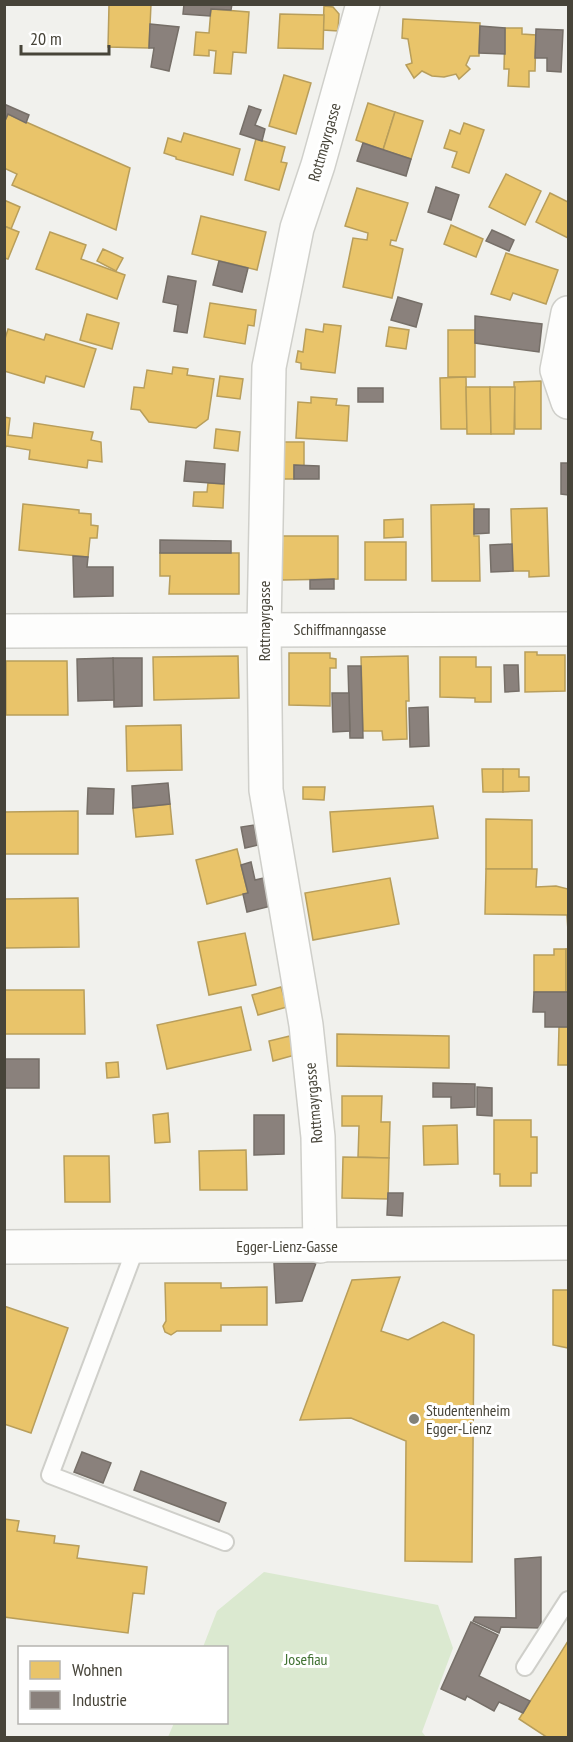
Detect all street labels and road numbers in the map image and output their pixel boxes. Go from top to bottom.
street label: Rottmayrgasse [303,100,345,184]
street label: Rottmayrgasse [254,581,274,661]
street label: Schiffmanngasse [294,619,386,639]
street label: Rottmayrgasse [300,1062,326,1144]
street label: Egger-Lienz-Gasse [236,1236,338,1256]

